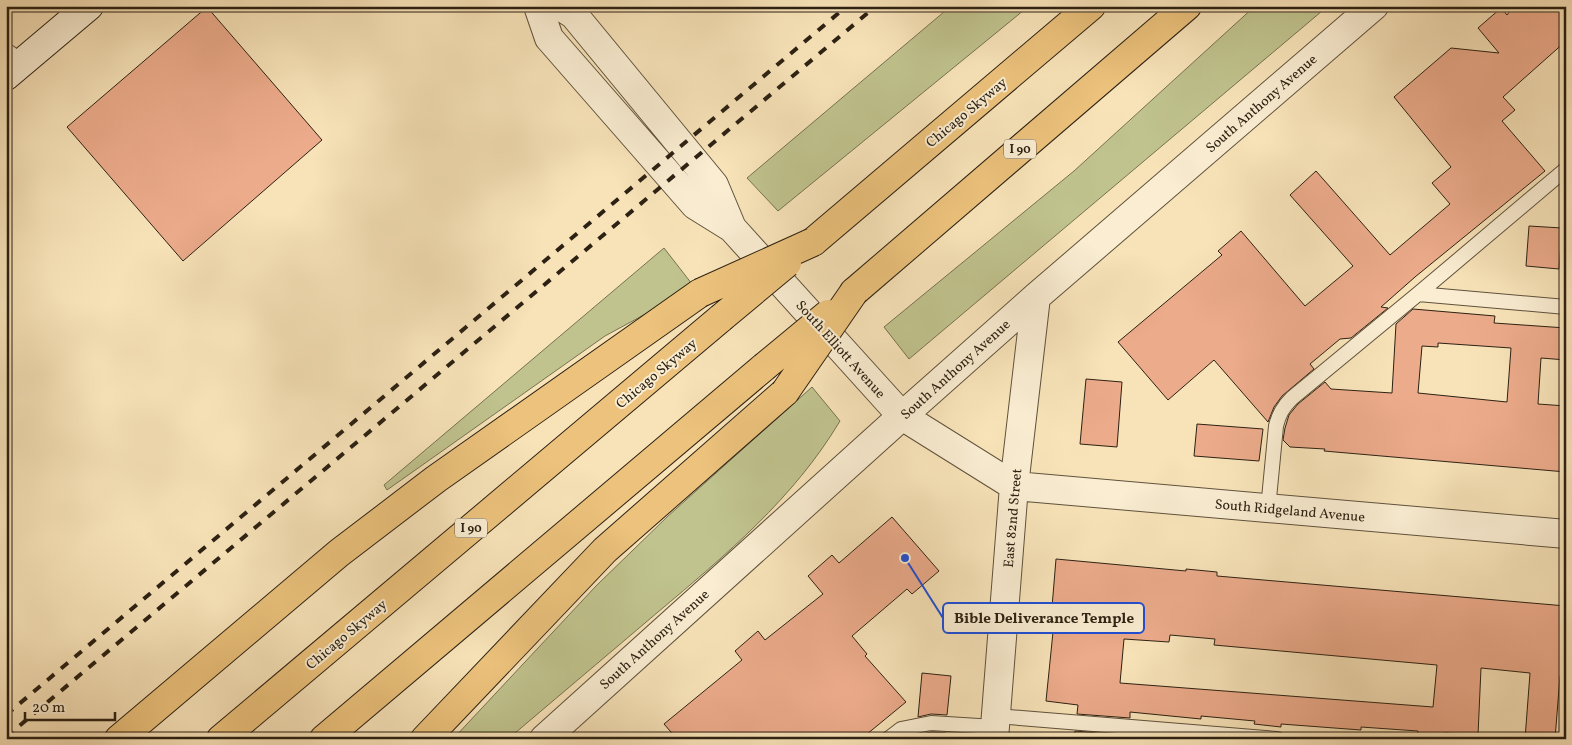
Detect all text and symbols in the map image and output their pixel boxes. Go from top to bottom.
street label: South Anthony Avenue [1202,50,1322,158]
street label: Chicago Skyway [922,73,1012,153]
road number: I 90 [1004,140,1036,158]
street label: South Elliott Avenue [791,297,889,403]
street label: South Anthony Avenue [897,315,1015,425]
street label: Chicago Skyway [612,334,702,414]
street label: East 82nd Street [1000,468,1027,569]
street label: South Ridgeland Avenue [1214,495,1366,528]
road number: I 90 [455,518,487,538]
street label: South Anthony Avenue [596,585,714,695]
street label: Chicago Skyway [302,595,392,675]
callout: Bible Deliverance Temple [943,603,1144,633]
text: Bible Deliverance Temple [954,609,1134,630]
scale bar [25,690,115,722]
text: 20 m [32,698,65,719]

